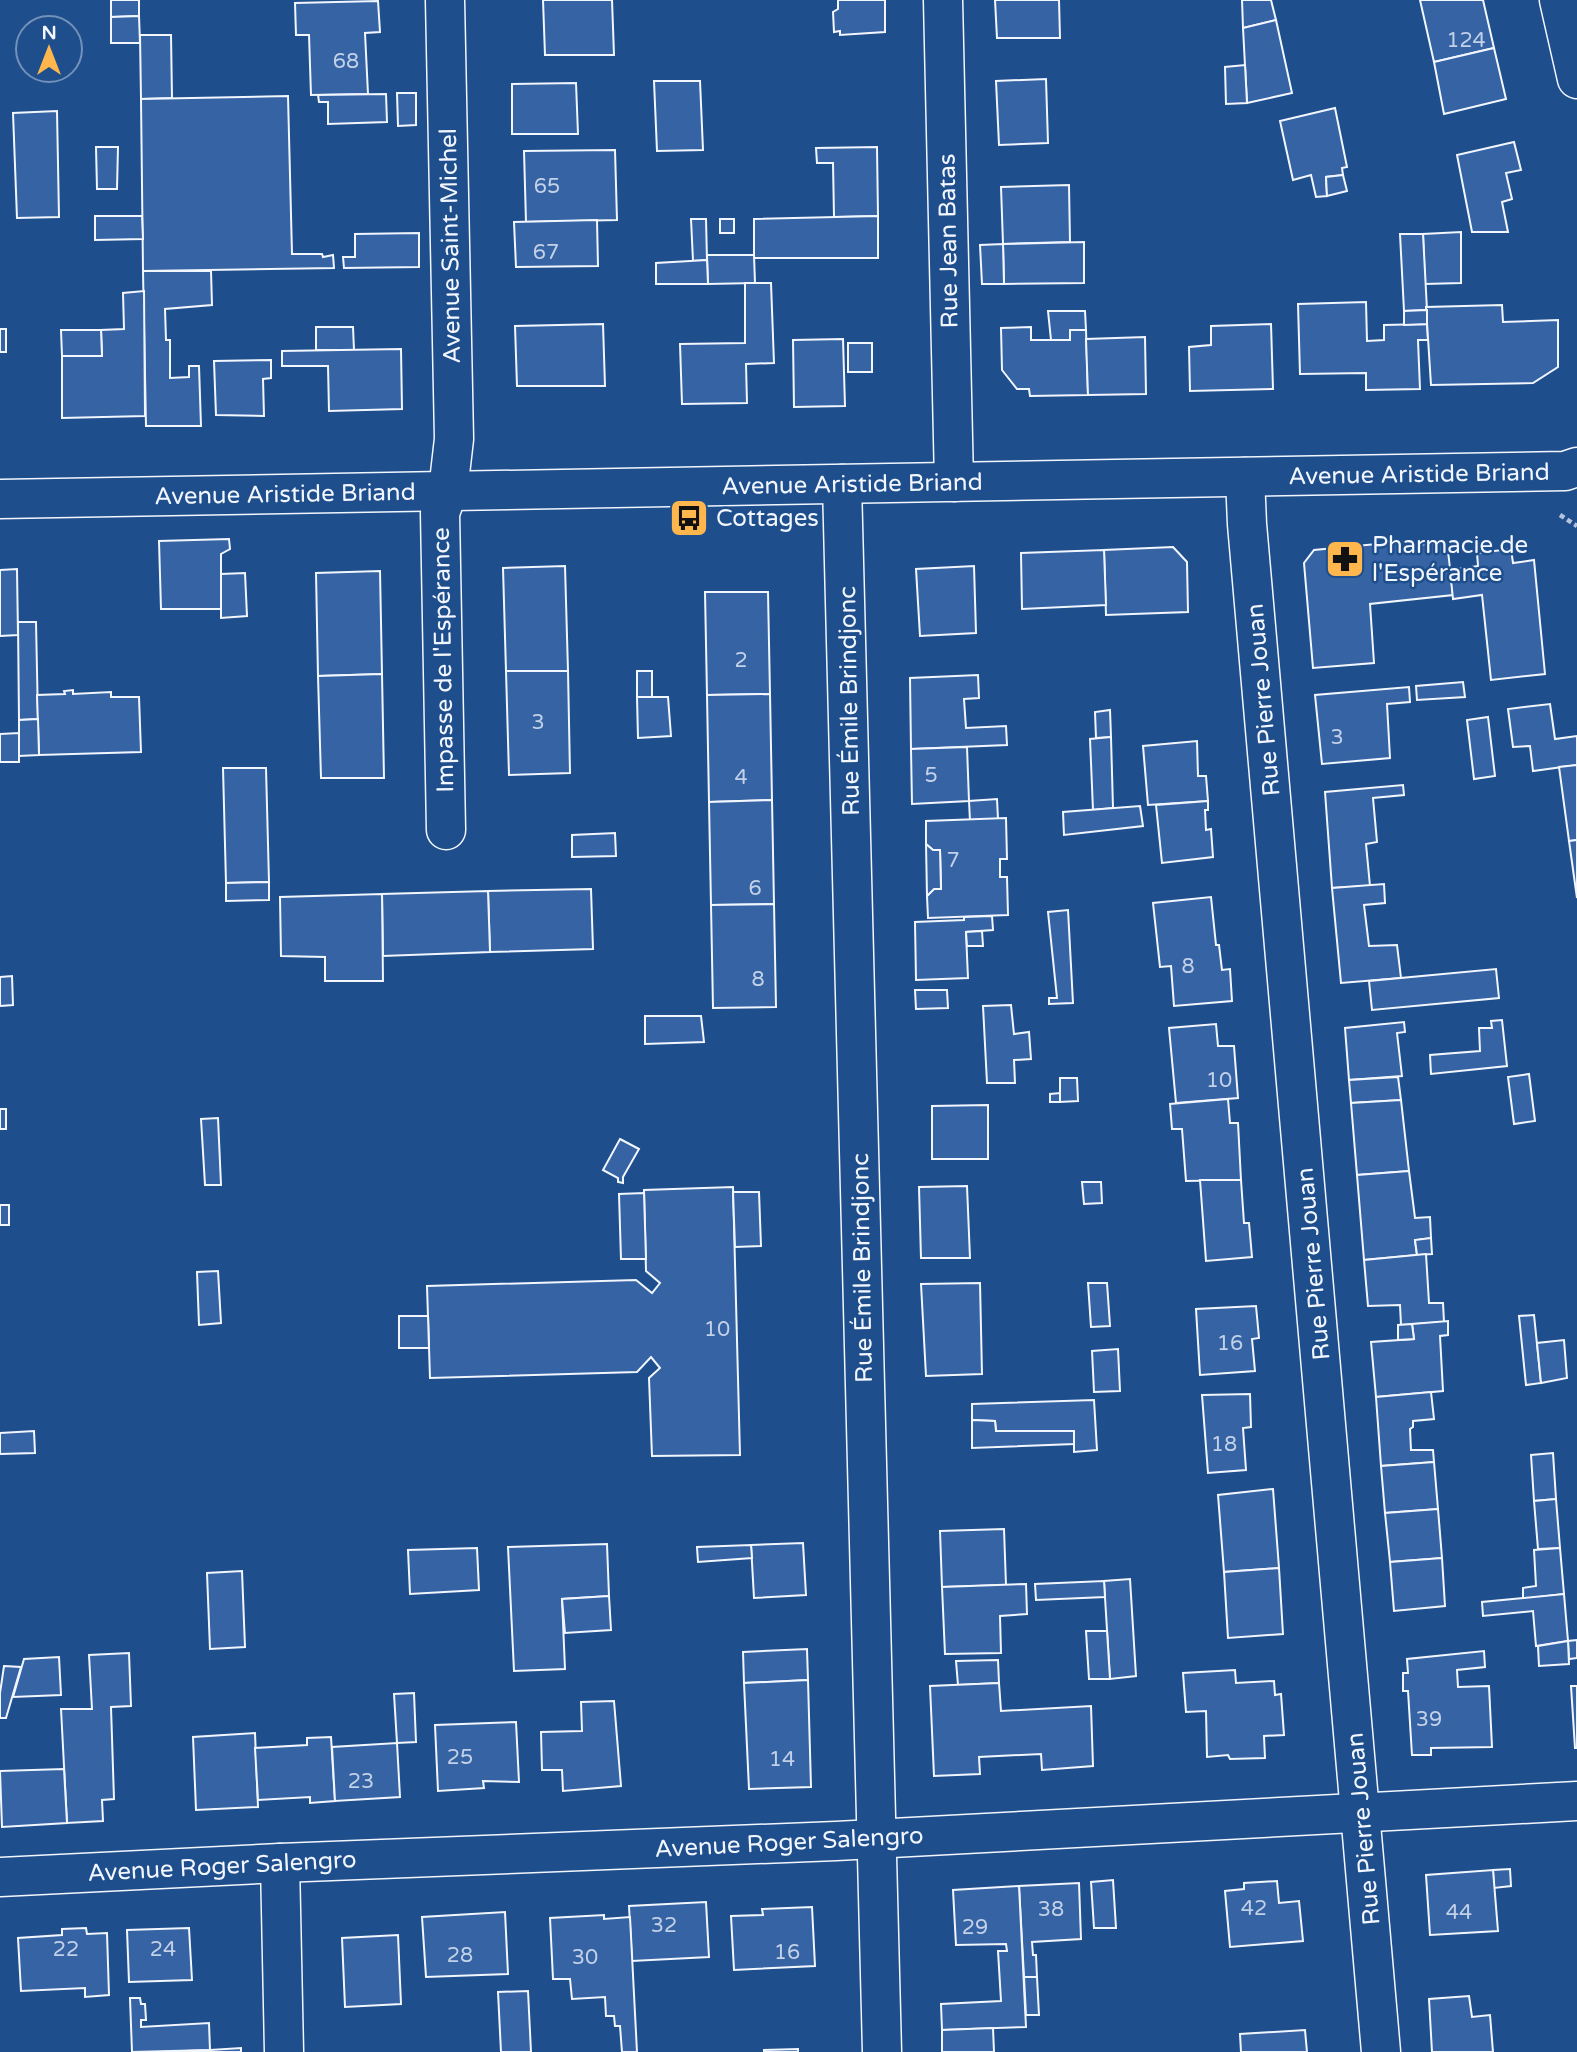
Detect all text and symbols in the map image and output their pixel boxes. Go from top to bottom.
north arrow [14,14,84,84]
text: N [41,22,57,44]
house number: 124 [1446,28,1486,53]
house number: 68 [333,49,359,74]
street label: Avenue Saint-Michel [434,128,467,364]
street label: Rue Jean Batas [932,153,965,329]
house number: 65 [534,174,560,199]
house number: 67 [533,240,559,265]
street label: Avenue Aristide Briand [1288,458,1550,491]
street label: Avenue Aristide Briand [721,468,983,501]
street label: Avenue Aristide Briand [154,478,416,511]
bus stop icon: Cottages [668,497,710,539]
place label: Cottages [716,504,819,533]
street label: Impasse de l'Espérance [427,527,460,793]
place label: Pharmacie de l'Espérance [1372,531,1528,588]
pharmacy icon: Pharmacie de l'Espérance [1324,538,1366,580]
street label: Rue Émile Brindjonc [832,586,866,816]
street label: Rue Pierre Jouan [1241,602,1286,798]
house number: 2 [734,648,748,673]
house number: 3 [531,710,545,735]
house number: 3 [1330,725,1344,750]
house number: 5 [924,763,938,788]
house number: 4 [734,765,748,790]
house number: 7 [946,848,960,873]
house number: 6 [748,876,762,901]
house number: 8 [1181,954,1195,979]
house number: 8 [751,967,765,992]
house number: 10 [1206,1068,1232,1093]
street label: Rue Émile Brindjonc [845,1153,879,1383]
street label: Rue Pierre Jouan [1291,1166,1336,1362]
house number: 10 [704,1317,730,1342]
house number: 16 [1217,1331,1243,1356]
house number: 18 [1211,1432,1237,1457]
house number: 39 [1416,1707,1442,1732]
street label: Rue Pierre Jouan [1341,1731,1386,1927]
house number: 25 [447,1745,473,1770]
house number: 14 [769,1747,795,1772]
house number: 23 [348,1769,374,1794]
street label: Avenue Roger Salengro [654,1821,924,1864]
street label: Avenue Roger Salengro [87,1845,357,1888]
house number: 42 [1241,1896,1267,1921]
house number: 38 [1038,1897,1064,1922]
house number: 44 [1446,1900,1472,1925]
house number: 32 [651,1913,677,1938]
house number: 29 [962,1915,988,1940]
house number: 22 [53,1937,79,1962]
house number: 24 [150,1937,176,1962]
house number: 16 [774,1940,800,1965]
house number: 28 [447,1943,473,1968]
house number: 30 [572,1945,598,1970]

